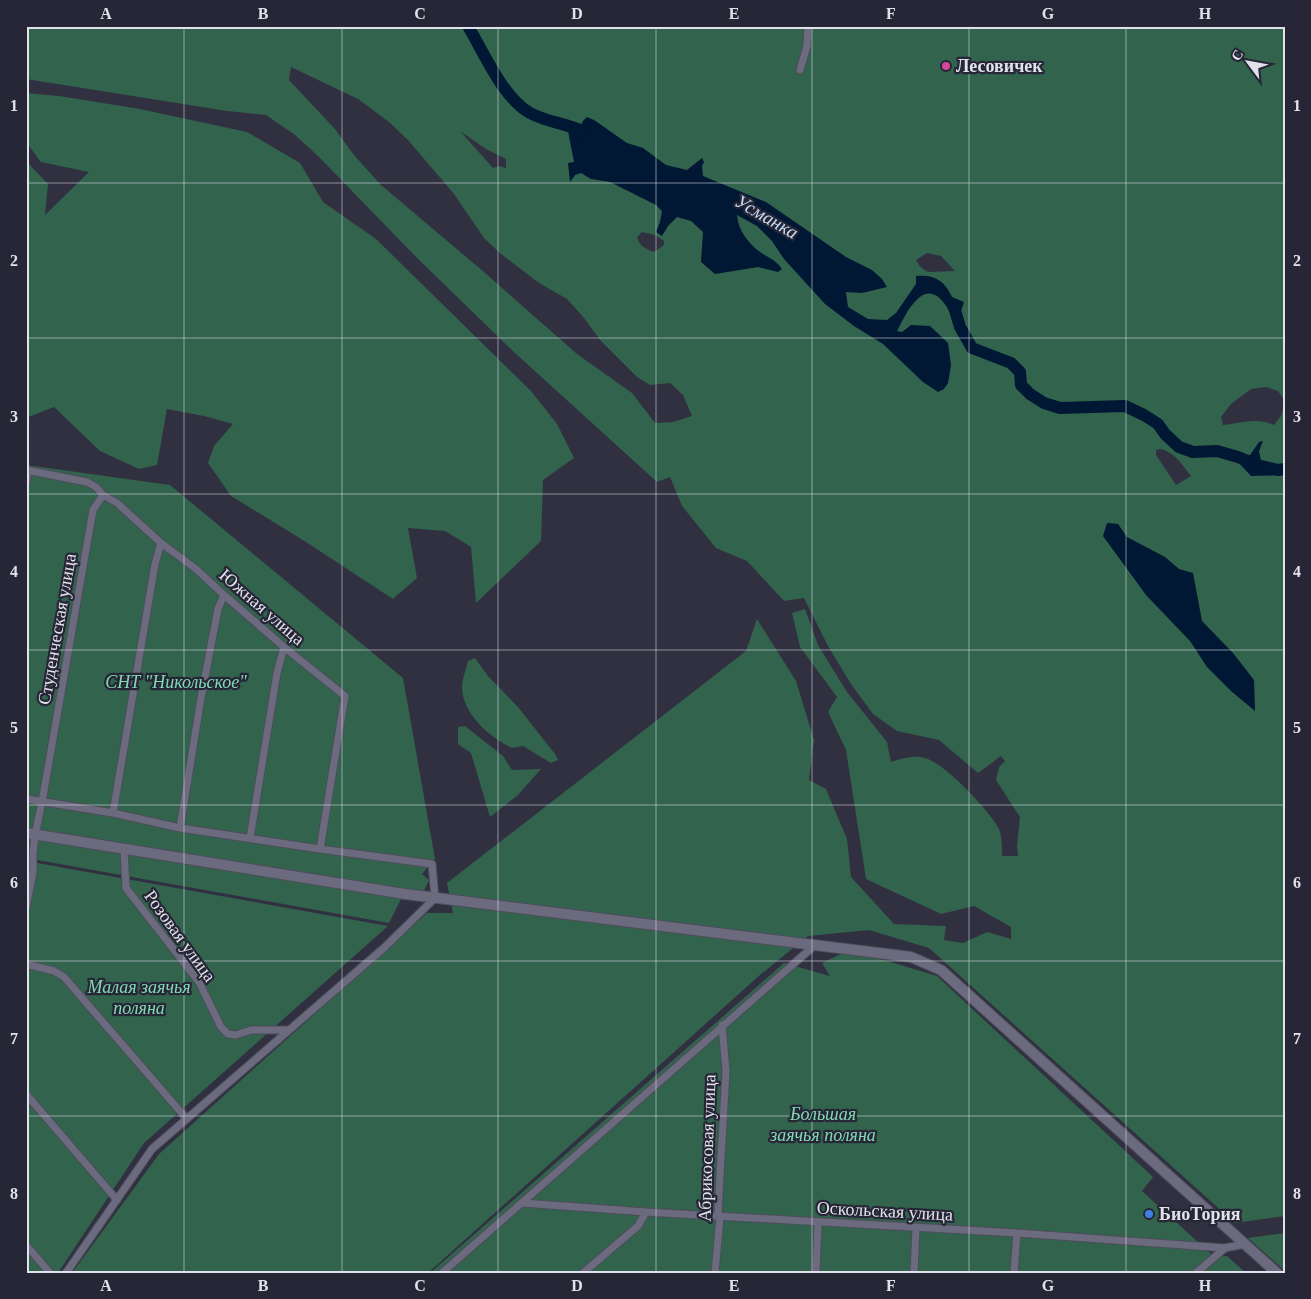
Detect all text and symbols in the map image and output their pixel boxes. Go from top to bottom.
text: A [100,5,112,22]
text: B [258,5,269,22]
text: C [414,5,426,22]
text: D [571,5,583,22]
text: E [729,5,739,22]
text: F [886,5,896,22]
text: G [1042,5,1055,22]
text: H [1199,5,1212,22]
north arrow [1224,38,1274,88]
text: С [1228,47,1246,64]
place label: Лесовичек [956,56,1043,76]
marker: Лесовичек [940,60,952,72]
text: 1 [10,97,18,114]
text: 1 [1293,97,1301,114]
water label: Усманка [731,190,802,243]
text: 2 [10,252,18,269]
text: 2 [1293,252,1301,269]
text: 3 [10,408,18,425]
text: 3 [1293,408,1301,425]
street label: Студенческая улица [34,552,80,706]
text: 4 [10,563,18,580]
text: 4 [1293,563,1301,580]
street label: Южная улица [215,565,309,649]
park label: СНТ "Никольское" [105,672,247,692]
text: 5 [10,719,18,736]
text: 5 [1293,719,1301,736]
text: 6 [10,874,18,891]
text: 6 [1293,874,1301,891]
street label: Розовая улица [140,886,220,986]
park label: Малая заячья поляна [86,977,191,1018]
text: 7 [10,1030,18,1047]
text: 7 [1293,1030,1301,1047]
street label: Абрикосовая улица [694,1074,720,1222]
park label: Большая заячья поляна [769,1104,876,1145]
text: 8 [10,1185,18,1202]
text: 8 [1293,1185,1301,1202]
street label: Оскольская улица [816,1197,954,1225]
place label: БиоТория [1159,1204,1241,1224]
marker: БиоТория [1143,1208,1155,1220]
text: A [100,1277,112,1294]
text: B [258,1277,269,1294]
text: C [414,1277,426,1294]
text: D [571,1277,583,1294]
text: E [729,1277,739,1294]
text: F [886,1277,896,1294]
text: G [1042,1277,1055,1294]
text: H [1199,1277,1212,1294]

